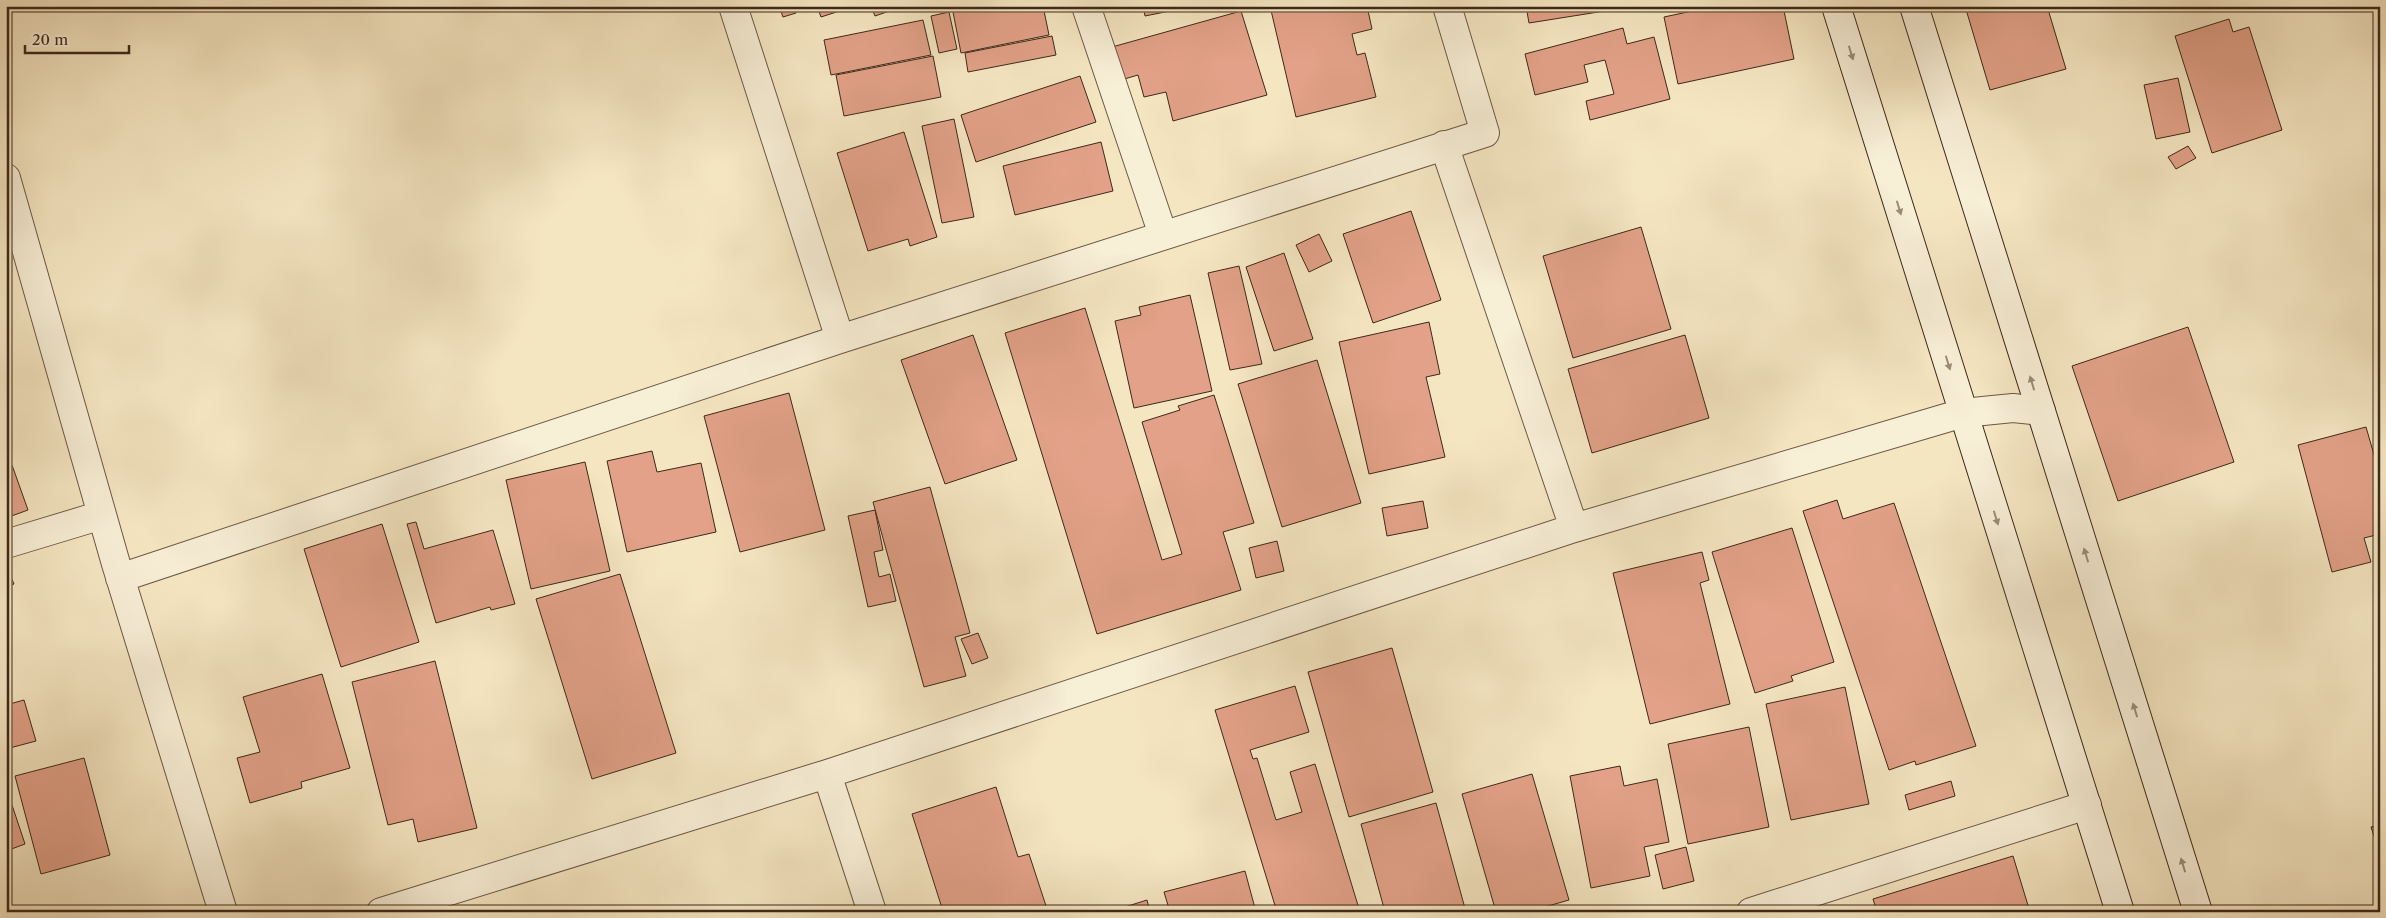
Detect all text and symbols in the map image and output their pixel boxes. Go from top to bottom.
scale bar [25,22,129,54]
text: 20 m [32,30,68,49]
one-way arrow [1847,45,1855,60]
one-way arrow [1895,201,1903,216]
one-way arrow [1944,356,1952,371]
one-way arrow [2028,376,2036,391]
one-way arrow [1993,511,2001,526]
one-way arrow [2082,547,2090,562]
one-way arrow [2130,703,2138,718]
one-way arrow [2179,858,2187,873]

